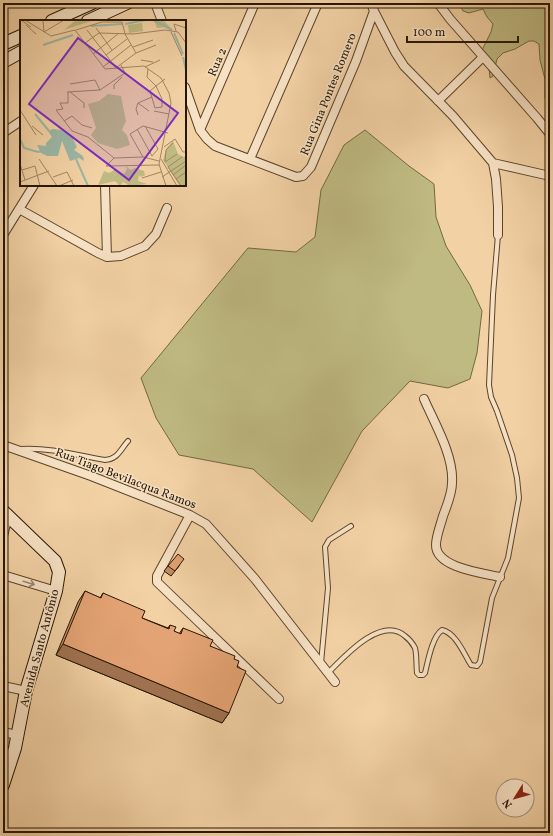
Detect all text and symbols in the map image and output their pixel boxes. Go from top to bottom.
scale bar [407,18,518,44]
inset map [20,20,186,186]
text: 100 m [413,25,446,41]
street label: Rua Gina Pontes Romero [297,31,361,158]
street label: Rua 2 [205,46,231,79]
street label: Rua Tiago Bevilacqua Ramos [53,445,198,513]
one-way arrow [23,580,36,587]
street label: Avenida Santo Antônio [17,588,63,709]
north arrow [495,778,535,818]
text: N [500,795,517,811]

